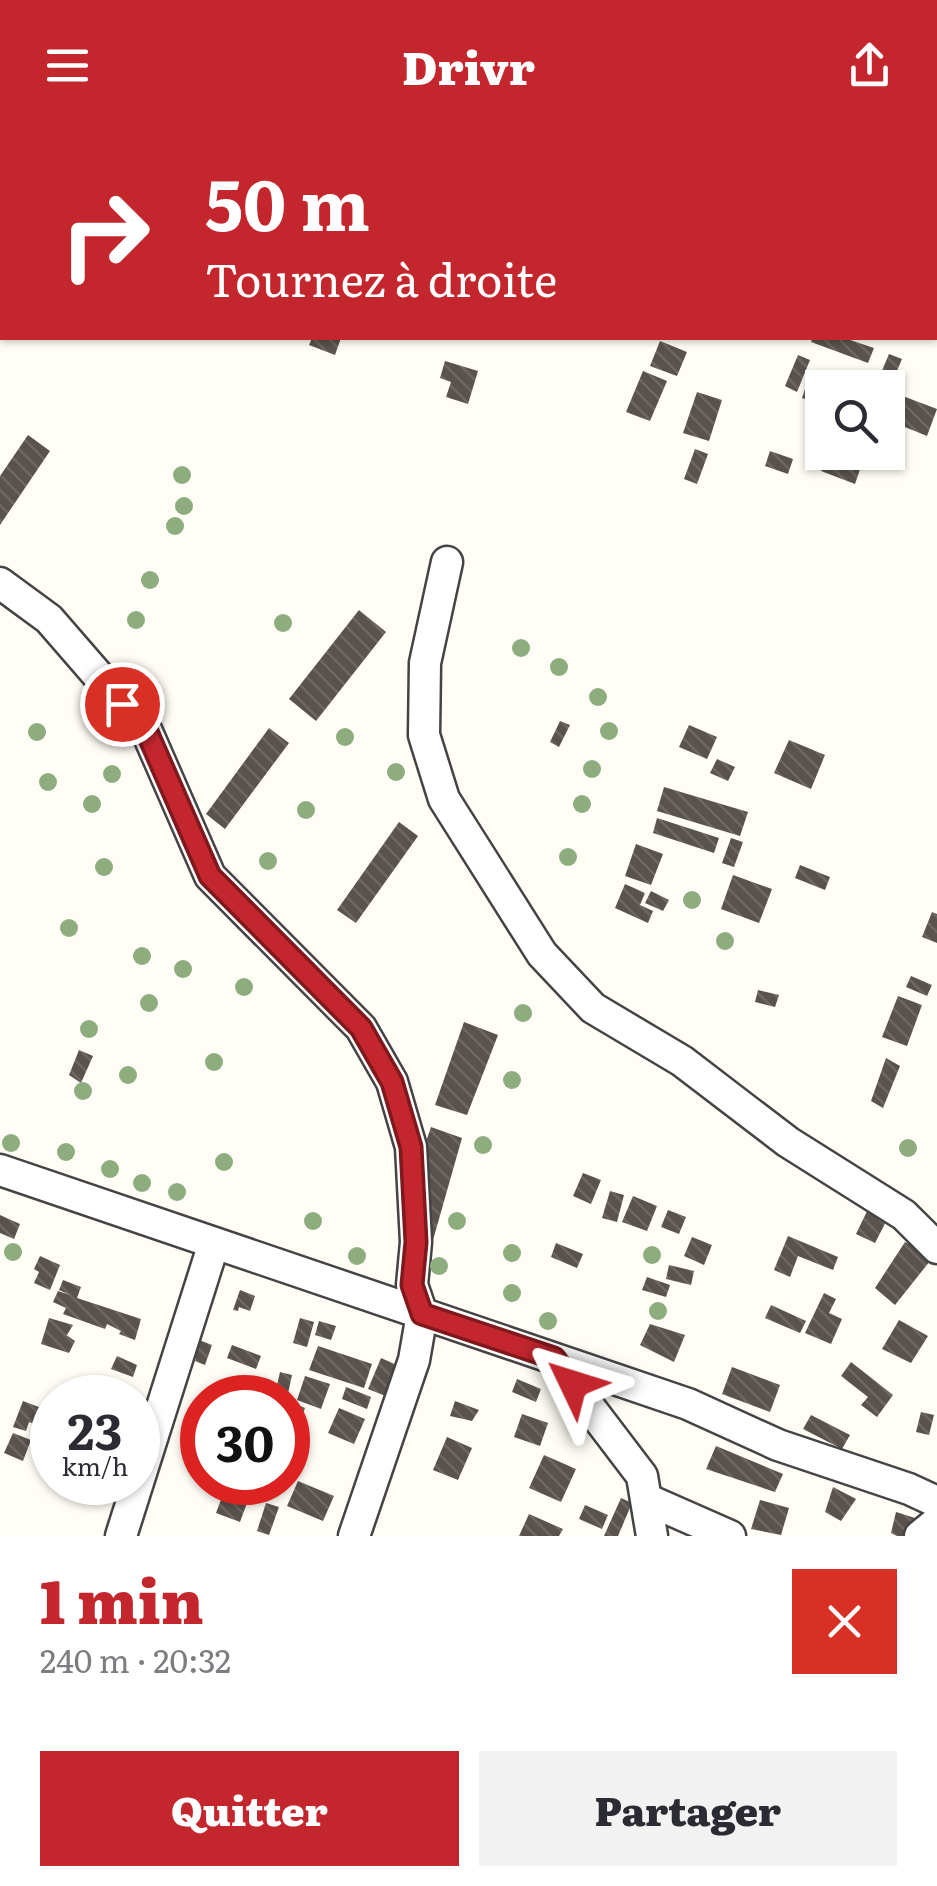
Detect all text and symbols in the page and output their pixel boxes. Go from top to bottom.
text: Drivr [402,32,535,99]
icon: menu [40,38,95,93]
icon: share [842,38,897,93]
text: 50 m [205,149,370,253]
icon: right [40,170,170,300]
text: Tournez à droite [205,244,557,311]
map controls [805,370,905,470]
button: search [805,370,905,470]
pin [80,662,165,747]
icon: arrive [95,677,150,732]
position arrow [521,1332,625,1436]
speed limit sign: 30 [180,1375,310,1505]
text: 23 [68,1391,122,1465]
text: km/h [62,1447,128,1484]
text: 1 min [40,1553,204,1642]
button: close [792,1569,897,1674]
text: 240 m · 20:32 [40,1635,231,1683]
button: Quitter [40,1751,459,1866]
button: Partager [479,1751,897,1866]

